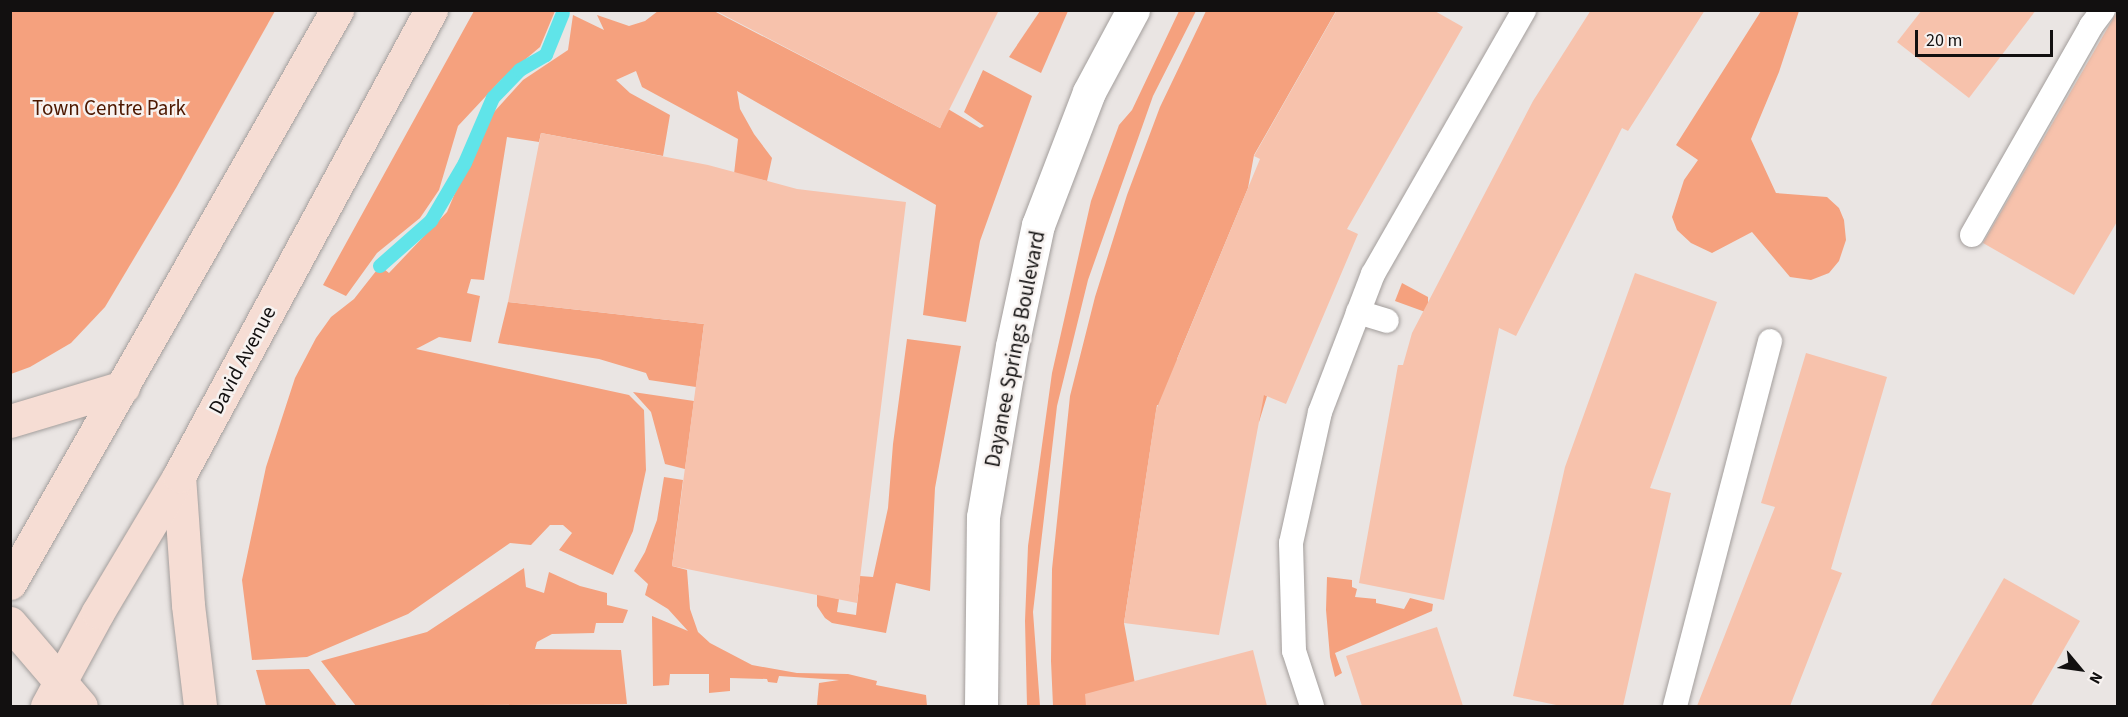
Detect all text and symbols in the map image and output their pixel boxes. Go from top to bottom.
scale bar [1918,18,2056,56]
text: 20 m [1926,28,1962,53]
park label: Town Centre Park [32,95,186,121]
street label: Dayanee Springs Boulevard [980,229,1050,469]
street label: David Avenue [203,302,281,418]
north arrow [2050,639,2110,699]
text: N [2084,668,2108,688]

